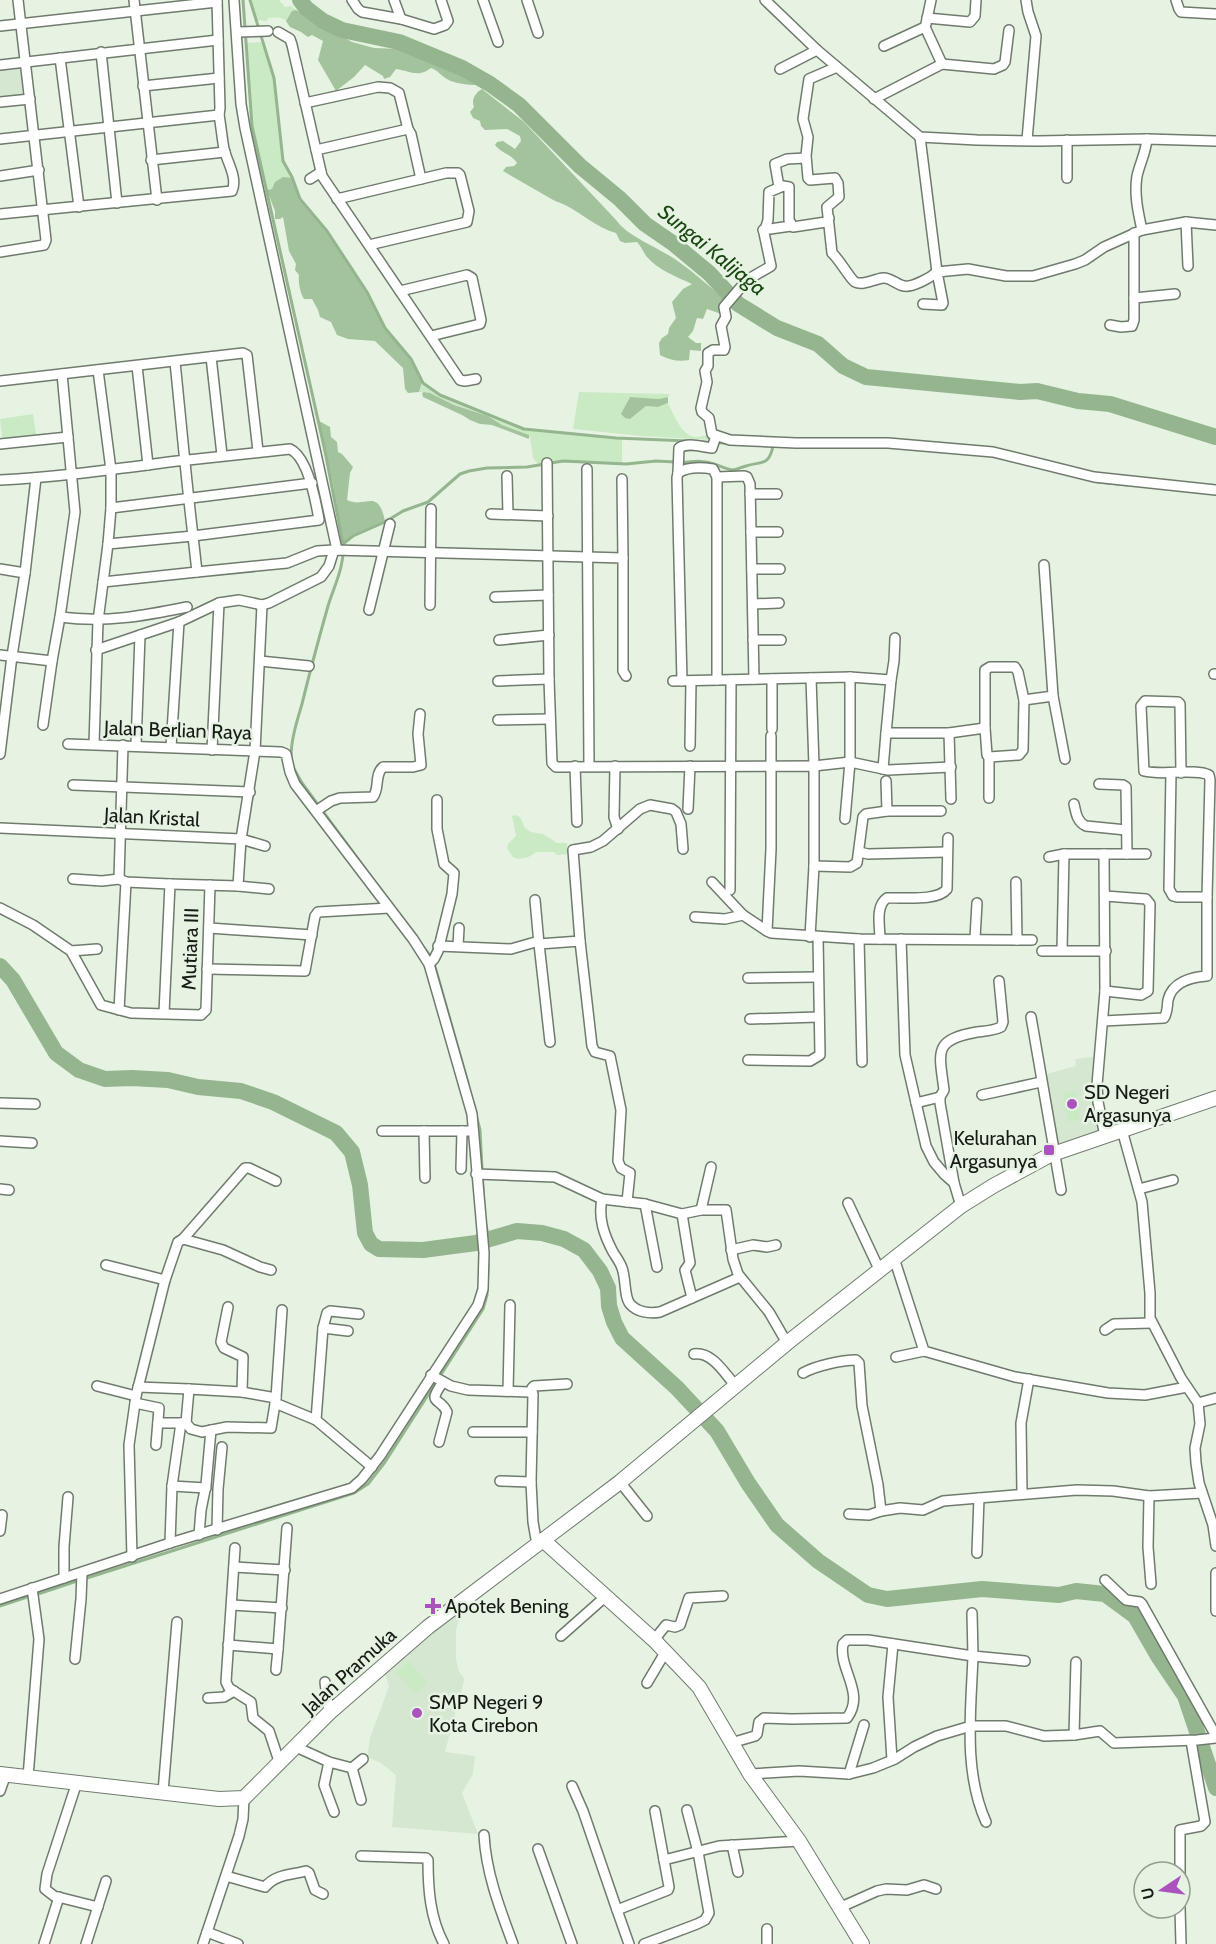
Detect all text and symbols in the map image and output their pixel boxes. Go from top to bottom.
water label: Sungai Kalijaga [653,199,771,301]
street label: Jalan Berlian Raya [103,715,253,745]
street label: Jalan Kristal [103,802,201,832]
street label: Mutiara III [177,907,203,991]
place label: SD Negeri Argasunya [1084,1080,1172,1127]
marker: SD Negeri Argasunya [1065,1097,1079,1111]
place label: Kelurahan Argasunya [950,1126,1037,1173]
marker: Kelurahan Argasunya [1042,1143,1056,1157]
place label: Apotek Bening [445,1594,569,1618]
marker: Apotek Bening [426,1599,440,1613]
street label: Jalan Pramuka [296,1622,401,1720]
place label: SMP Negeri 9 Kota Cirebon [429,1690,543,1737]
marker: SMP Negeri 9 Kota Cirebon [410,1706,424,1720]
north arrow [1132,1860,1192,1920]
text: U [1137,1886,1158,1901]

